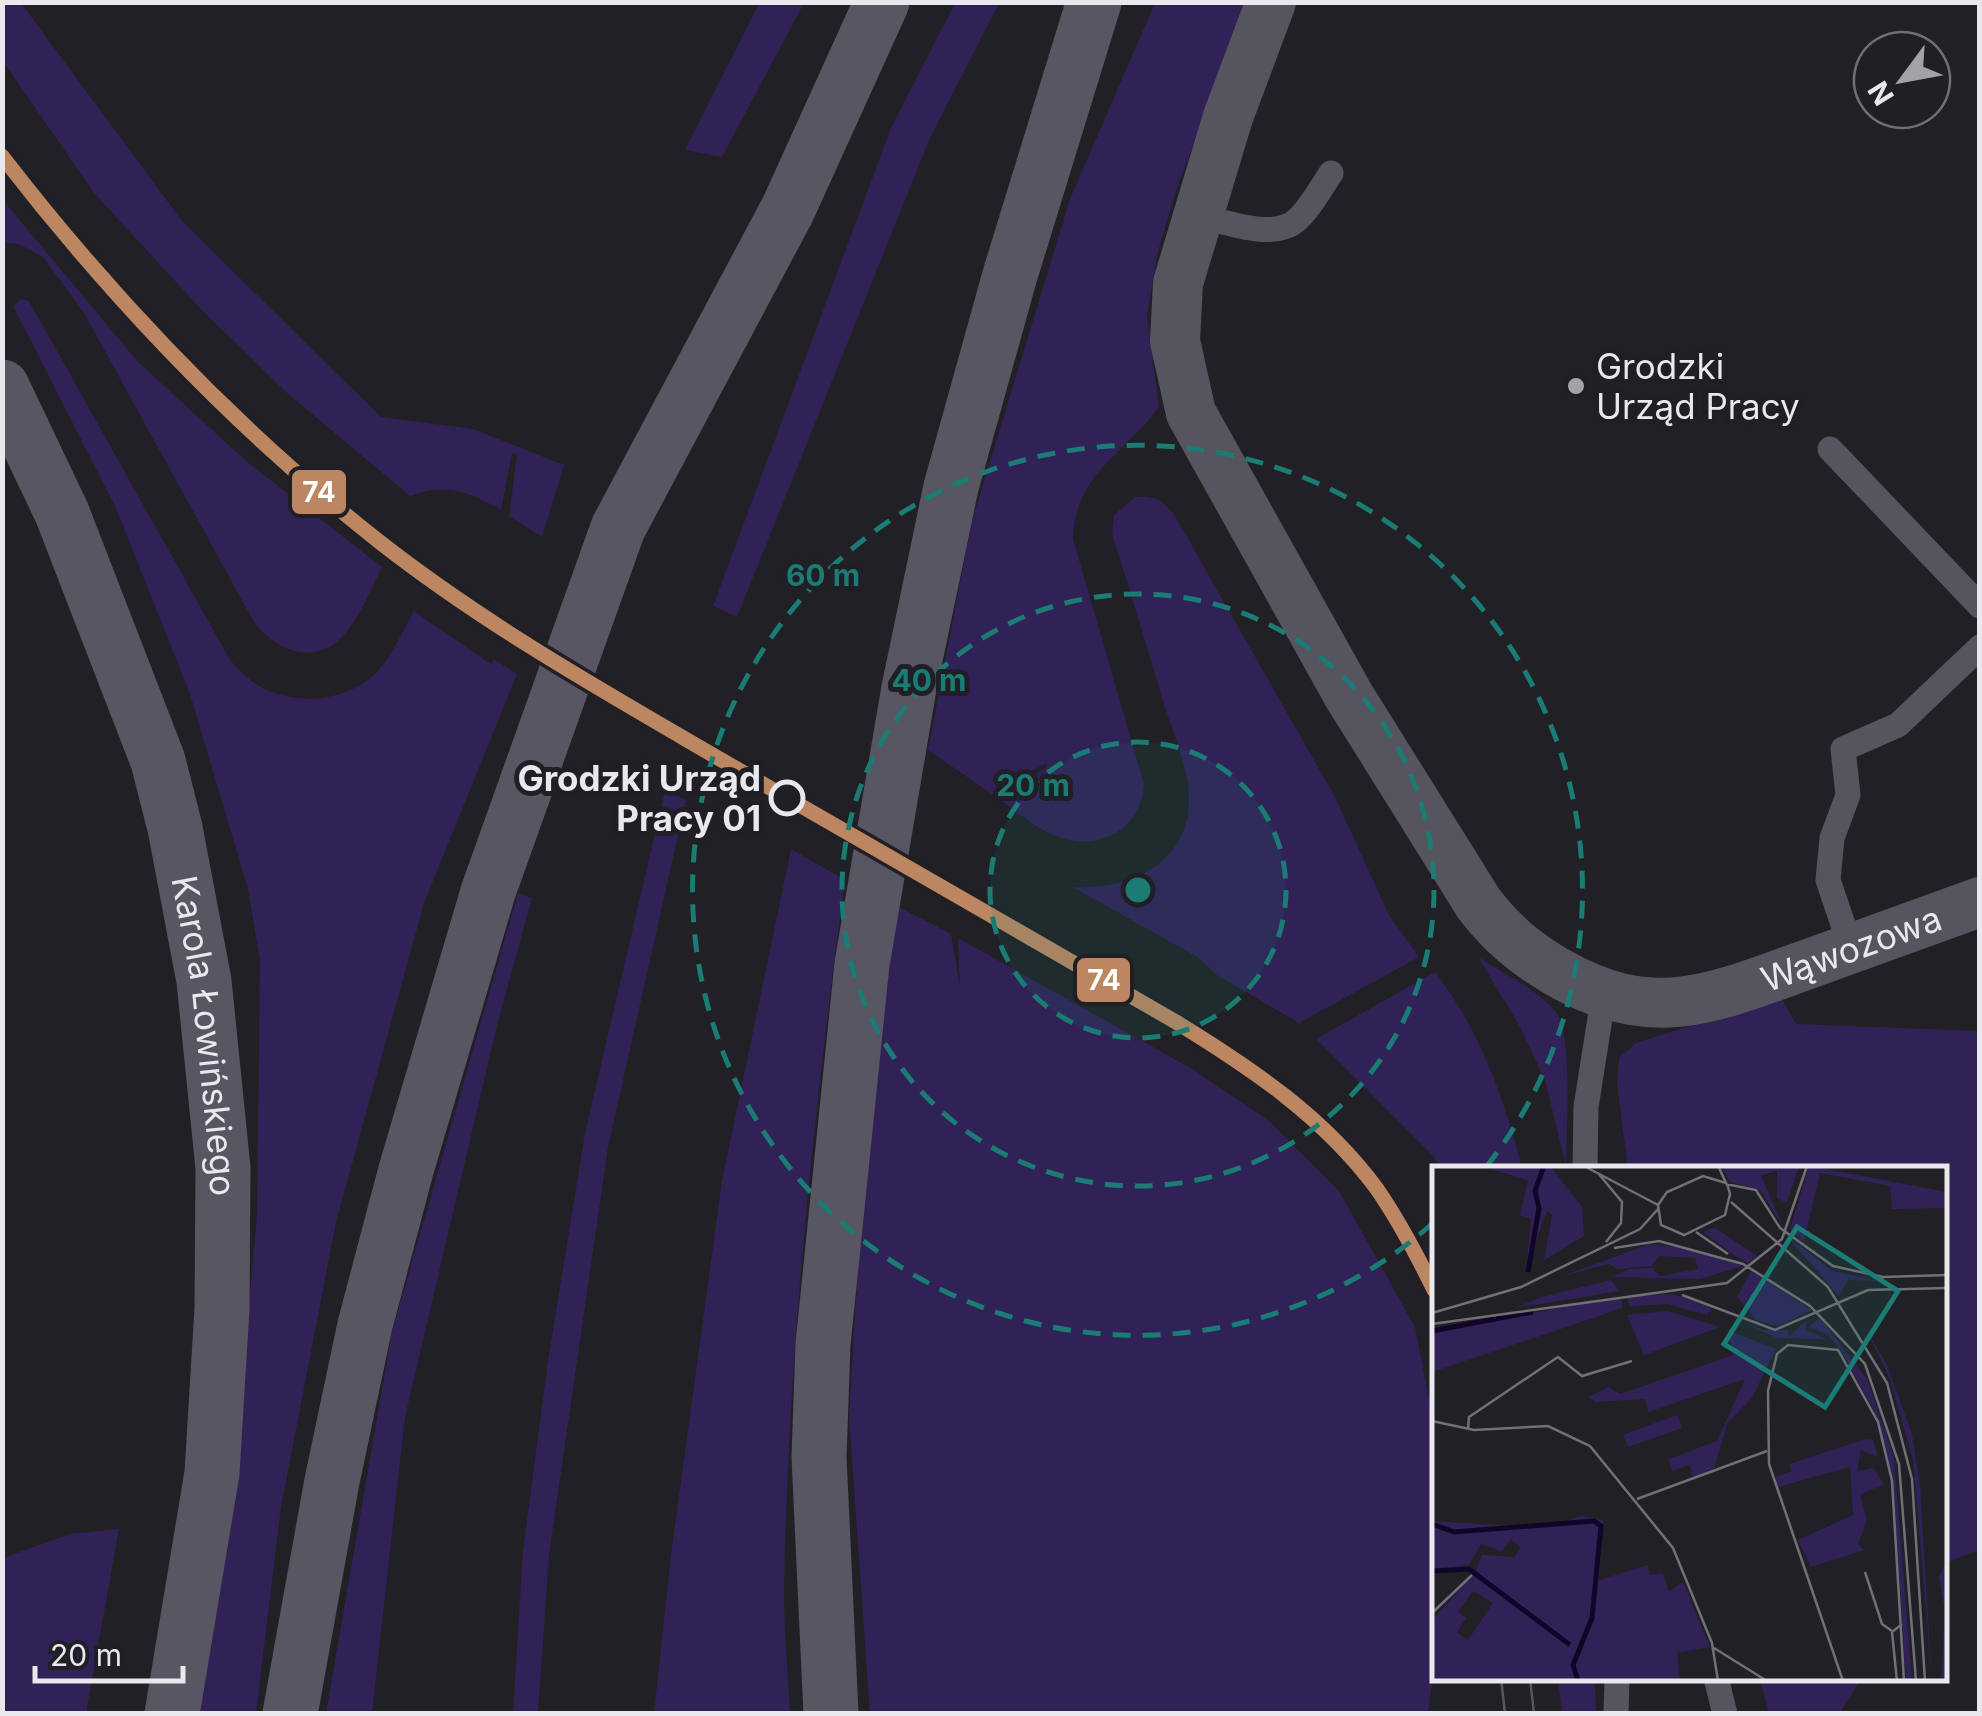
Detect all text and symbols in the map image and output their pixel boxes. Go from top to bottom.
north arrow [1852,30,1952,130]
text: N [1861,75,1901,111]
place label: Grodzki Urząd Pracy [1596,345,1800,427]
marker: Grodzki Urząd Pracy [1565,375,1587,397]
line badge: 74 [290,468,348,516]
text: 74 [302,475,336,509]
text: 60 m [786,557,860,593]
text: 40 m [892,662,967,698]
place label: Grodzki Urząd Pracy 01 [517,757,761,839]
text: 20 m [996,767,1070,803]
marker: Grodzki Urząd Pracy 01 [770,781,804,815]
street label: Karola Łowińskiego [163,872,245,1196]
centre of rings [1120,872,1156,908]
street label: Wąwozowa [1756,897,1947,1000]
line badge: 74 [1075,956,1132,1004]
text: 74 [1087,963,1121,997]
inset map [1432,1166,1947,1681]
scale bar [35,1621,182,1683]
text: 20 m [50,1637,122,1673]

